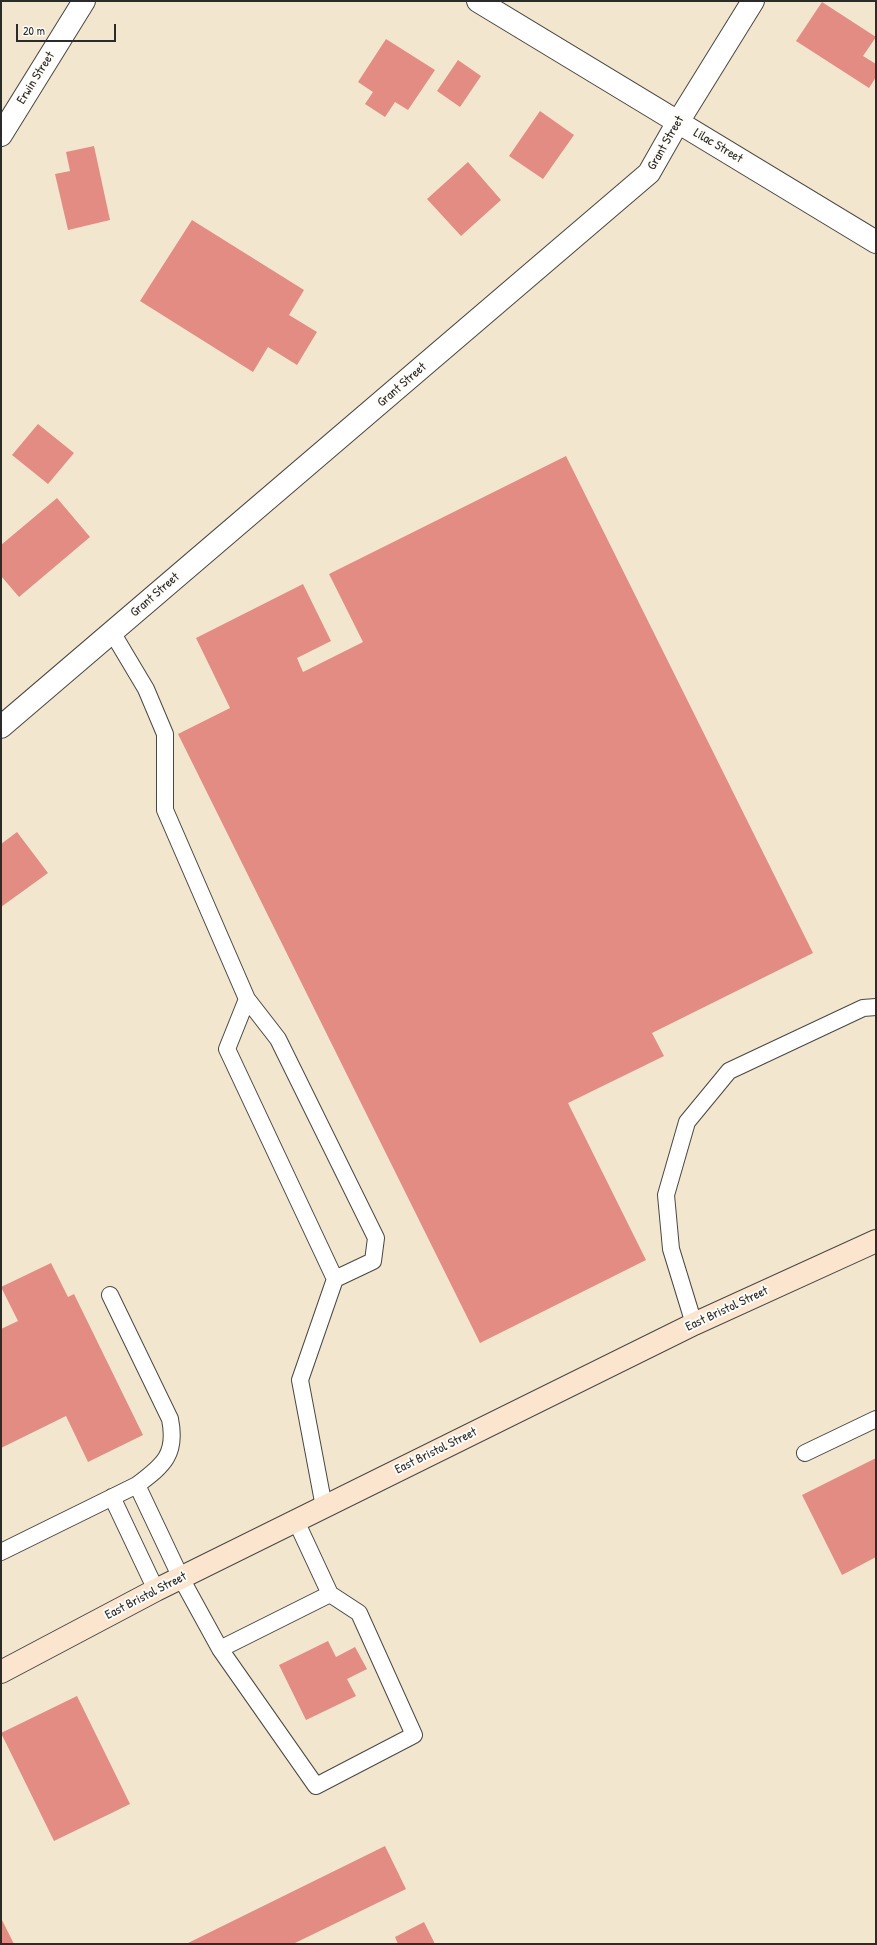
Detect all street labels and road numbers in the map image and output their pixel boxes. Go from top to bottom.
street label: Erwin Street [14,49,58,107]
street label: Grant Street [644,113,688,173]
street label: Lilac Street [691,125,745,167]
street label: Grant Street [374,359,430,411]
street label: Grant Street [127,569,183,621]
street label: East Bristol Street [683,1283,771,1335]
street label: East Bristol Street [392,1424,480,1478]
street label: East Bristol Street [103,1569,189,1623]

